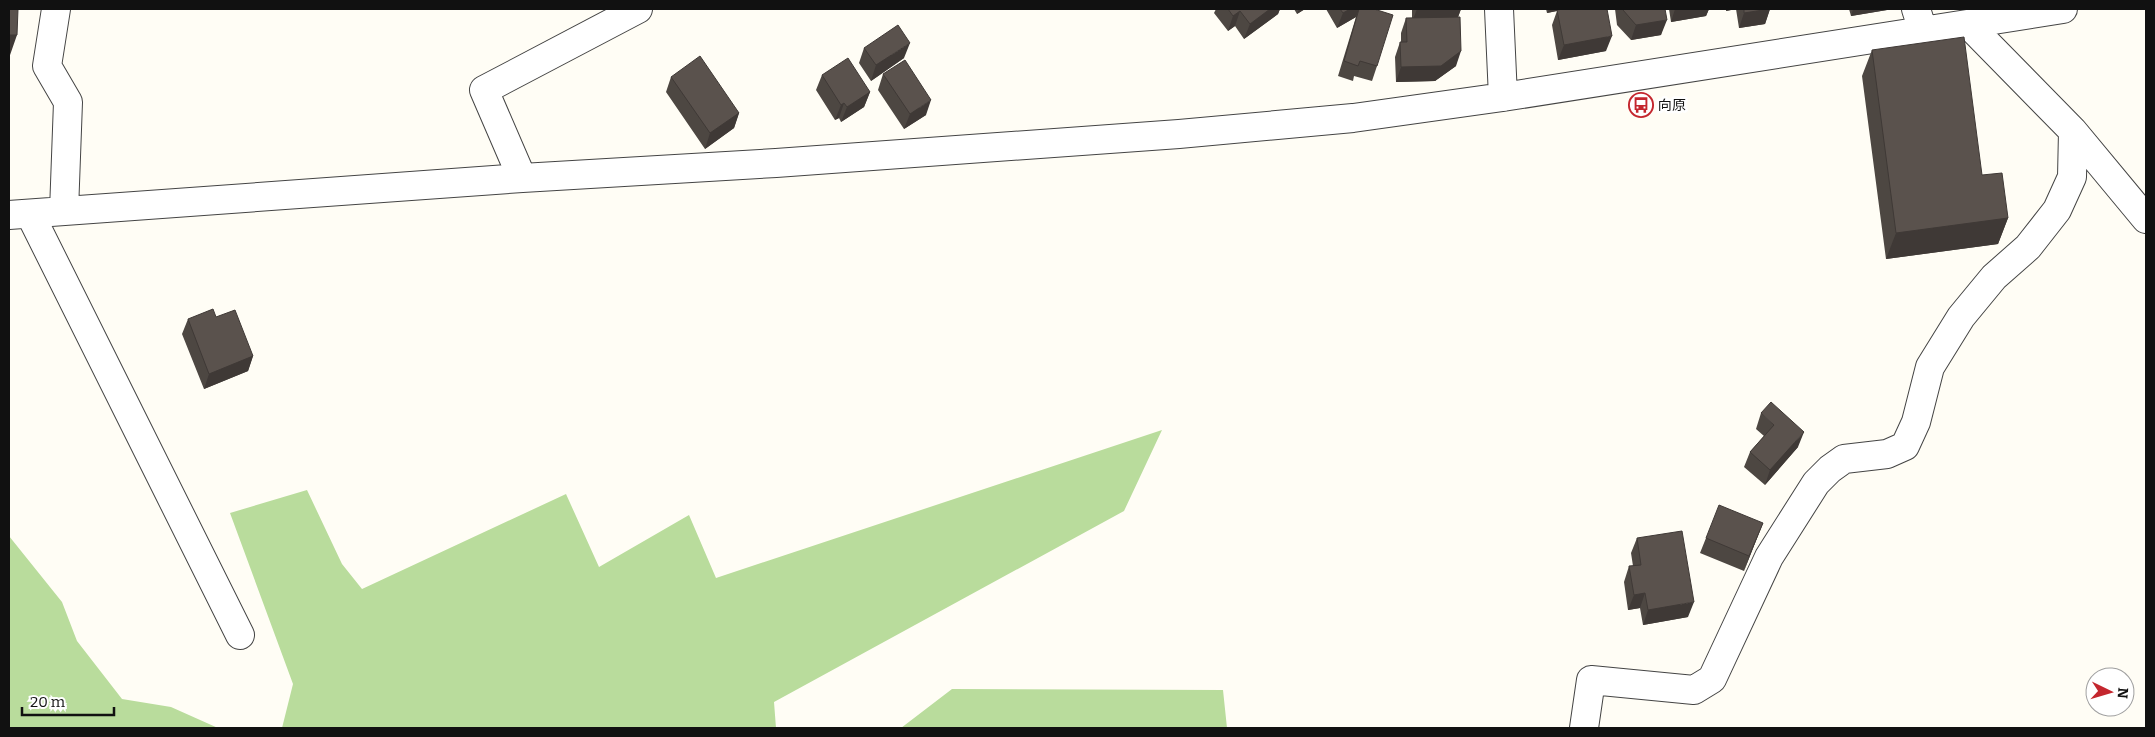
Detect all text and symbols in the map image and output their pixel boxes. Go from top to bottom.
bus stop icon: 向原 [1628,92,1654,118]
place label: 向原 [1658,97,1686,114]
north arrow [2085,667,2135,717]
scale bar [22,684,115,716]
text: N [2113,687,2131,699]
text: 20 m [30,693,66,711]

